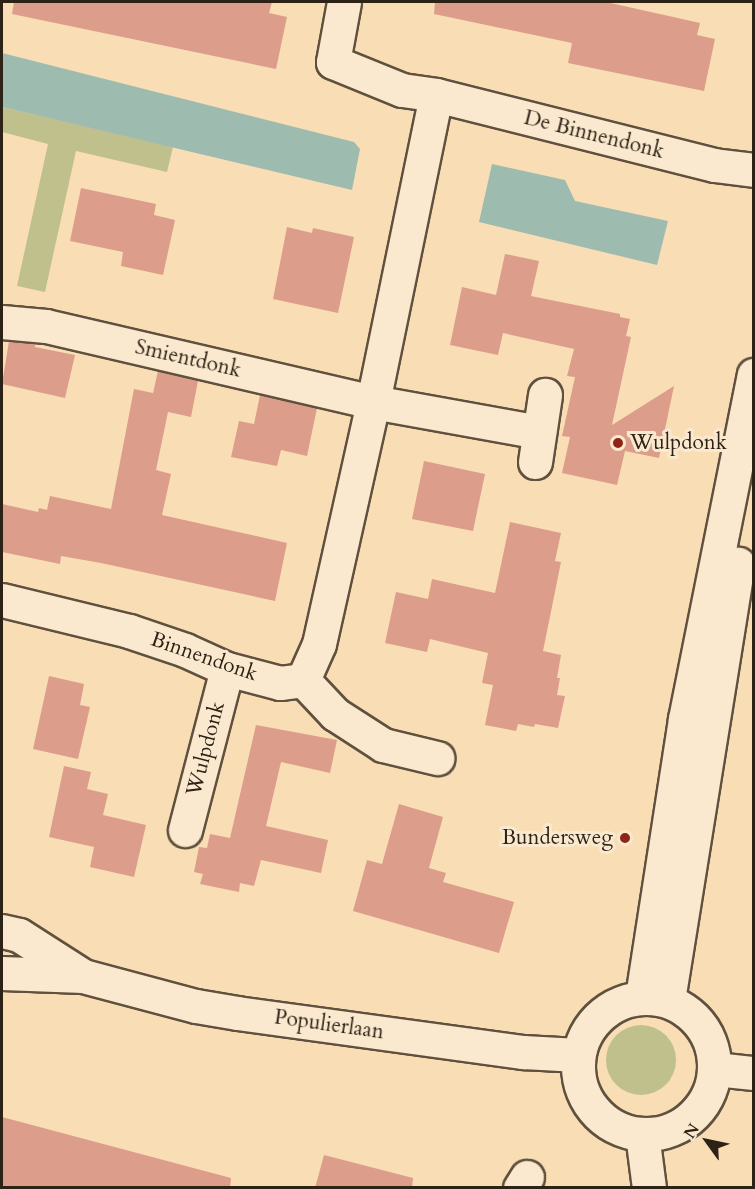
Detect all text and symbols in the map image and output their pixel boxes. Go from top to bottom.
street label: De Binnendonk [521,105,667,165]
street label: Smientdonk [133,335,243,383]
place label: Wulpdonk [630,430,727,456]
marker: Wulpdonk [611,436,625,450]
street label: Binnendonk [147,627,261,687]
street label: Wulpdonk [181,699,231,799]
place label: Bundersweg [502,825,613,851]
marker: Bundersweg [618,831,632,845]
street label: Populierlaan [273,1005,385,1045]
north arrow [677,1111,737,1171]
text: N [679,1119,705,1143]

